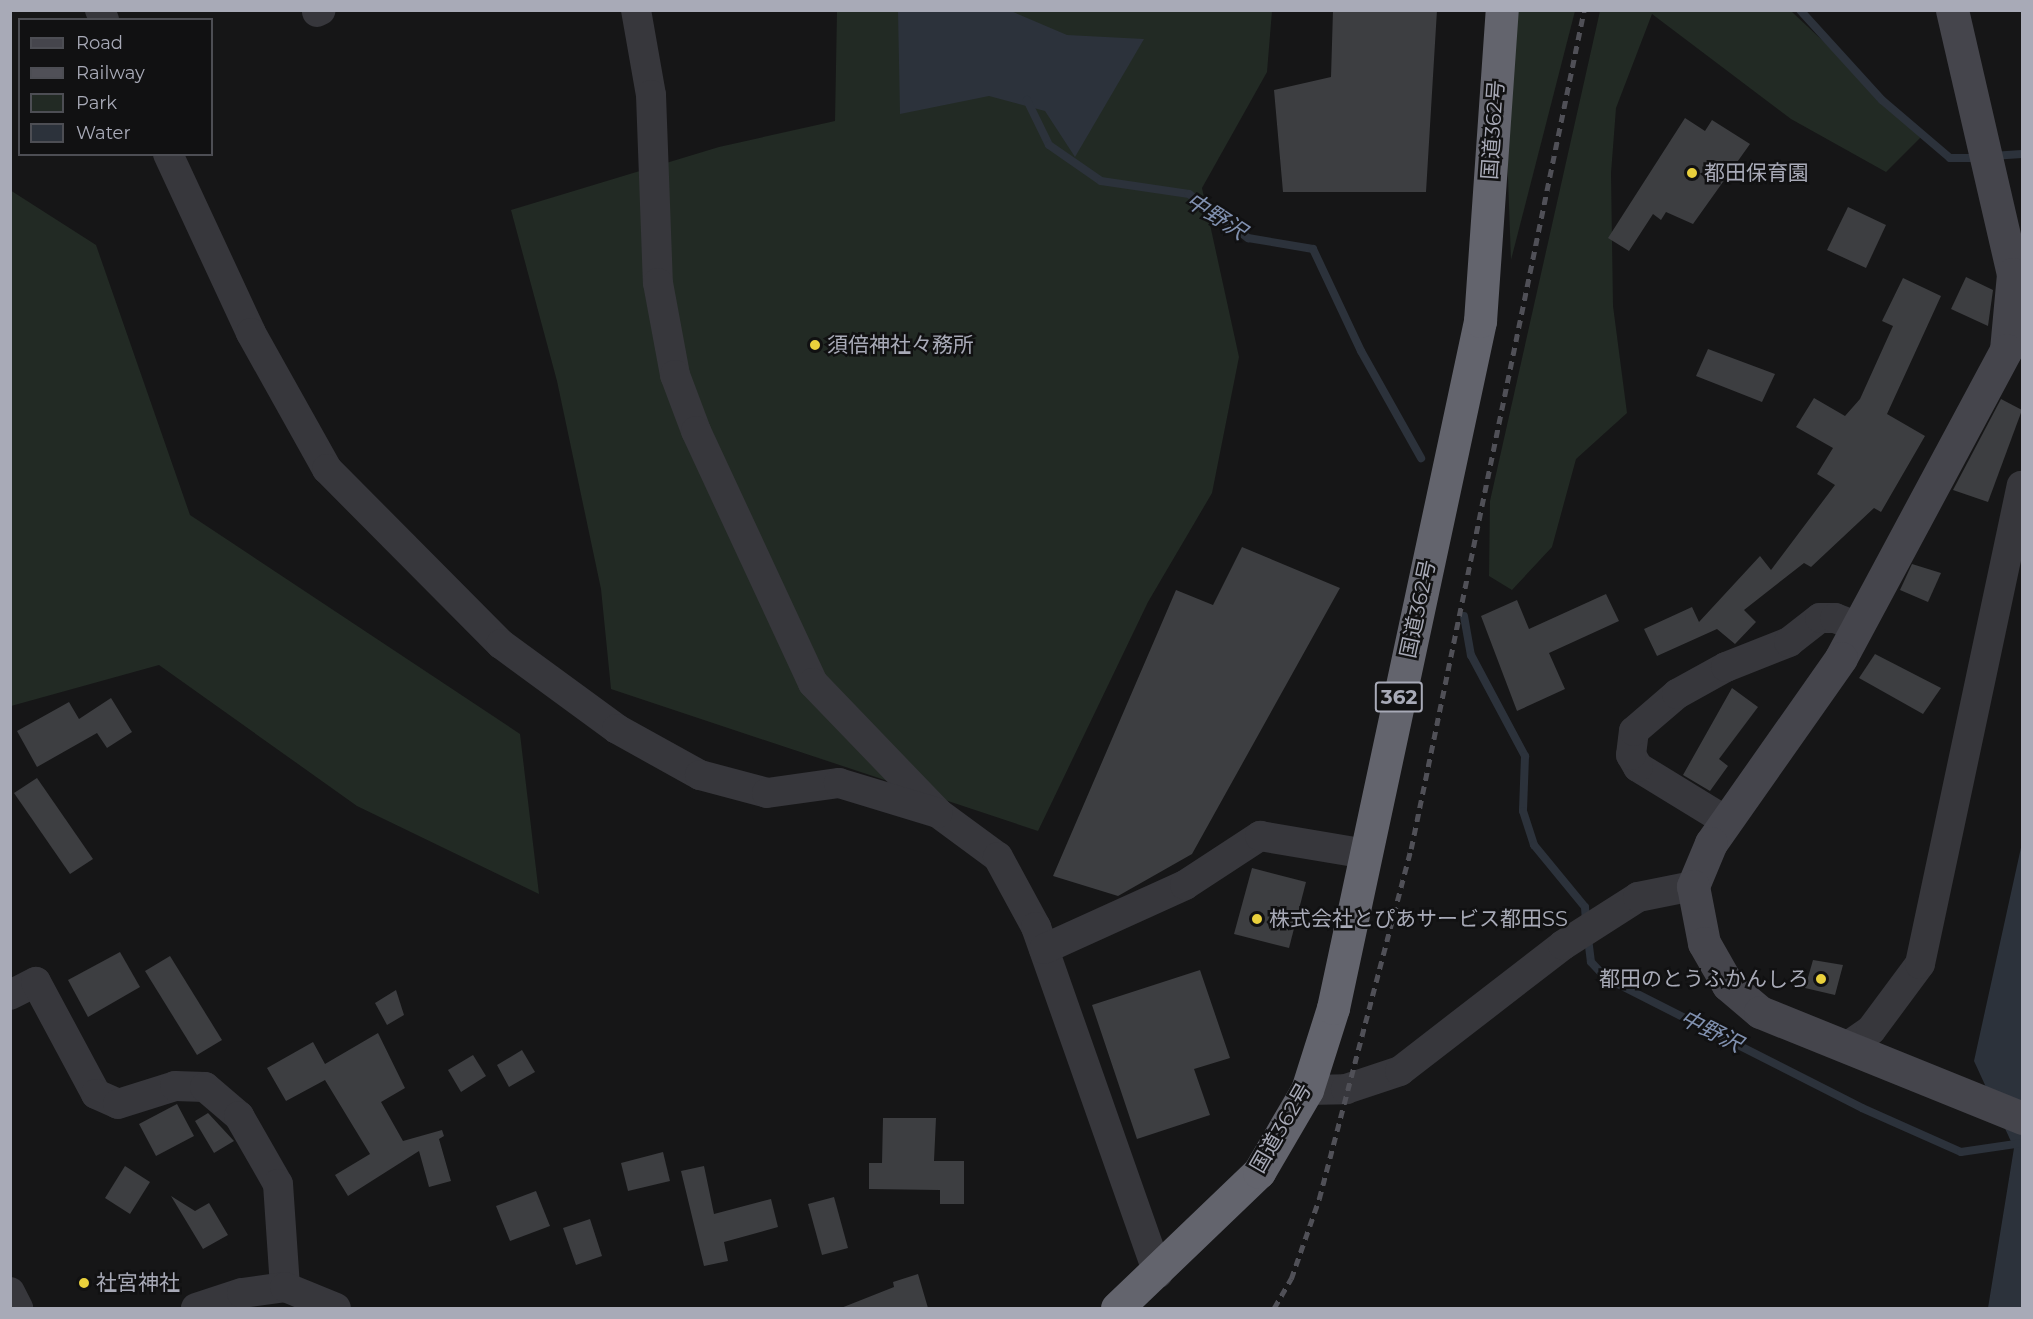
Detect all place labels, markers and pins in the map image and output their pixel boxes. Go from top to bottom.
place label: 都田保育園 [1704,160,1809,186]
marker: 都田保育園 [1685,166,1699,180]
place label: 須倍神社々務所 [827,332,974,358]
marker: 須倍神社々務所 [808,338,822,352]
place label: 株式会社とぴあサービス都田SS [1269,906,1568,932]
marker: 株式会社とぴあサービス都田SS [1250,912,1264,926]
place label: 都田のとうふかんしろ [1599,966,1809,992]
marker: 都田のとうふかんしろ [1814,972,1828,986]
place label: 社宮神社 [96,1270,180,1296]
marker: 社宮神社 [77,1276,91,1290]

